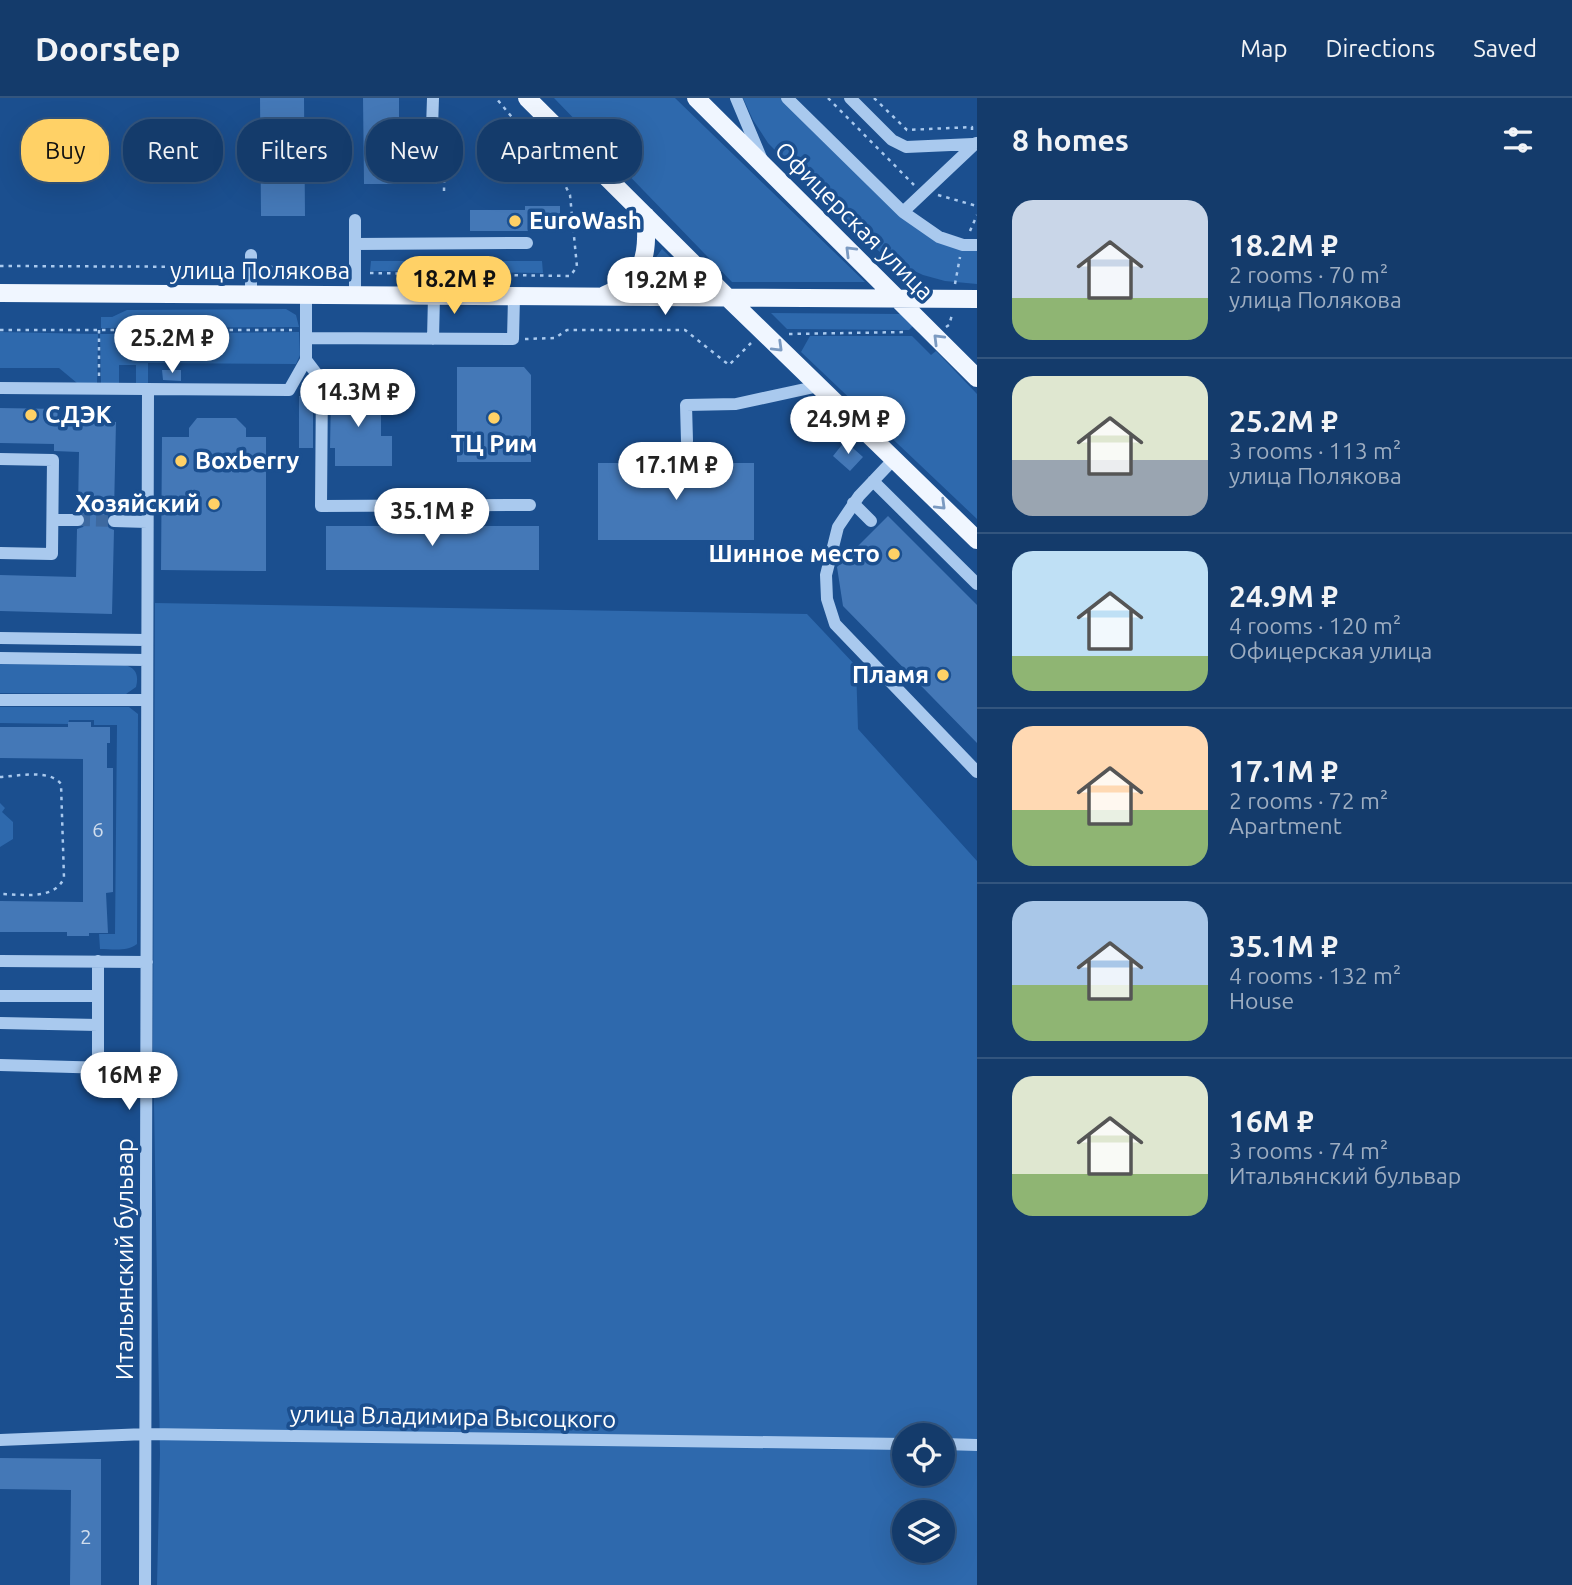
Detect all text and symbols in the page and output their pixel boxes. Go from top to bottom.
text: Doorstep [35,30,180,67]
text: Map [1240,35,1287,62]
text: Directions [1325,35,1435,62]
text: Saved [1473,35,1537,62]
chip: Buy [21,119,109,182]
chip: Rent [123,119,223,182]
chip: Filters [237,119,352,182]
chip: New [366,119,463,182]
chip: Apartment [477,119,642,182]
icon: filters [1499,121,1537,159]
text: 8 homes [1012,123,1129,157]
street label: Офицерская улица [770,136,939,305]
place label: EuroWash [529,207,642,234]
marker: EuroWash [507,213,523,229]
icon: home [1068,228,1152,312]
text: 18.2M ₽ [1229,228,1338,262]
one-way arrow [845,247,858,260]
pin: 18.2M ₽ [389,256,519,316]
street label: улица Полякова [170,257,350,284]
pin: 19.2M ₽ [600,258,730,317]
text: 2 rooms · 70 m² [1229,262,1388,287]
text: 18.2M ₽ [412,266,496,291]
text: 19.2M ₽ [623,267,707,292]
text: улица Полякова [1229,287,1402,312]
pin: 25.2M ₽ [107,316,237,375]
text: 25.2M ₽ [130,325,214,350]
one-way arrow [933,334,946,347]
one-way arrow [770,338,783,351]
pin: 14.3M ₽ [293,370,423,429]
text: 14.3M ₽ [316,379,400,404]
pin: 24.9M ₽ [783,396,913,456]
place label: СДЭК [45,401,112,428]
icon: home [1068,404,1152,488]
text: 25.2M ₽ [1229,404,1338,438]
text: 24.9M ₽ [806,406,890,431]
marker: СДЭК [23,407,39,423]
marker: ТЦ Рим [486,410,502,426]
place label: ТЦ Рим [451,430,537,457]
text: 3 rooms · 113 m² [1229,438,1401,463]
pin: 17.1M ₽ [611,442,741,502]
place label: Boxberry [195,447,300,474]
text: 17.1M ₽ [634,452,718,477]
marker: Boxberry [173,453,189,469]
text: улица Полякова [1229,463,1402,488]
pin: 35.1M ₽ [367,489,497,548]
place label: Хозяйский [75,490,200,517]
marker: Хозяйский [206,496,222,512]
one-way arrow [933,497,946,510]
text: 35.1M ₽ [390,498,474,523]
place label: Шинное место [708,540,880,567]
marker: Шинное место [886,546,902,562]
icon: home [1068,579,1152,663]
text: 24.9M ₽ [1229,579,1338,613]
text: 4 rooms · 120 m² [1229,613,1401,638]
text: Офицерская улица [1229,638,1432,663]
place label: Пламя [852,661,929,688]
marker: Пламя [935,667,951,683]
icon: home [1068,754,1152,838]
text: 17.1M ₽ [1229,754,1338,788]
text: 2 rooms · 72 m² [1229,788,1388,813]
text: Apartment [1229,813,1342,838]
house number: 6 [92,817,104,841]
icon: home [1068,929,1152,1013]
text: 35.1M ₽ [1229,929,1338,963]
text: 4 rooms · 132 m² [1229,963,1401,988]
text: House [1229,988,1294,1013]
pin: 16M ₽ [80,1052,178,1112]
text: 16M ₽ [97,1062,161,1087]
icon: home [1068,1104,1152,1188]
text: 16M ₽ [1229,1104,1314,1138]
street label: Итальянский бульвар [111,1138,138,1380]
text: 3 rooms · 74 m² [1229,1138,1388,1163]
text: Итальянский бульвар [1229,1163,1461,1188]
street label: улица Владимира Высоцкого [290,1400,616,1433]
map controls [892,1423,955,1563]
button: locate [892,1423,955,1486]
button: layers [892,1500,955,1563]
house number: 2 [80,1524,92,1548]

